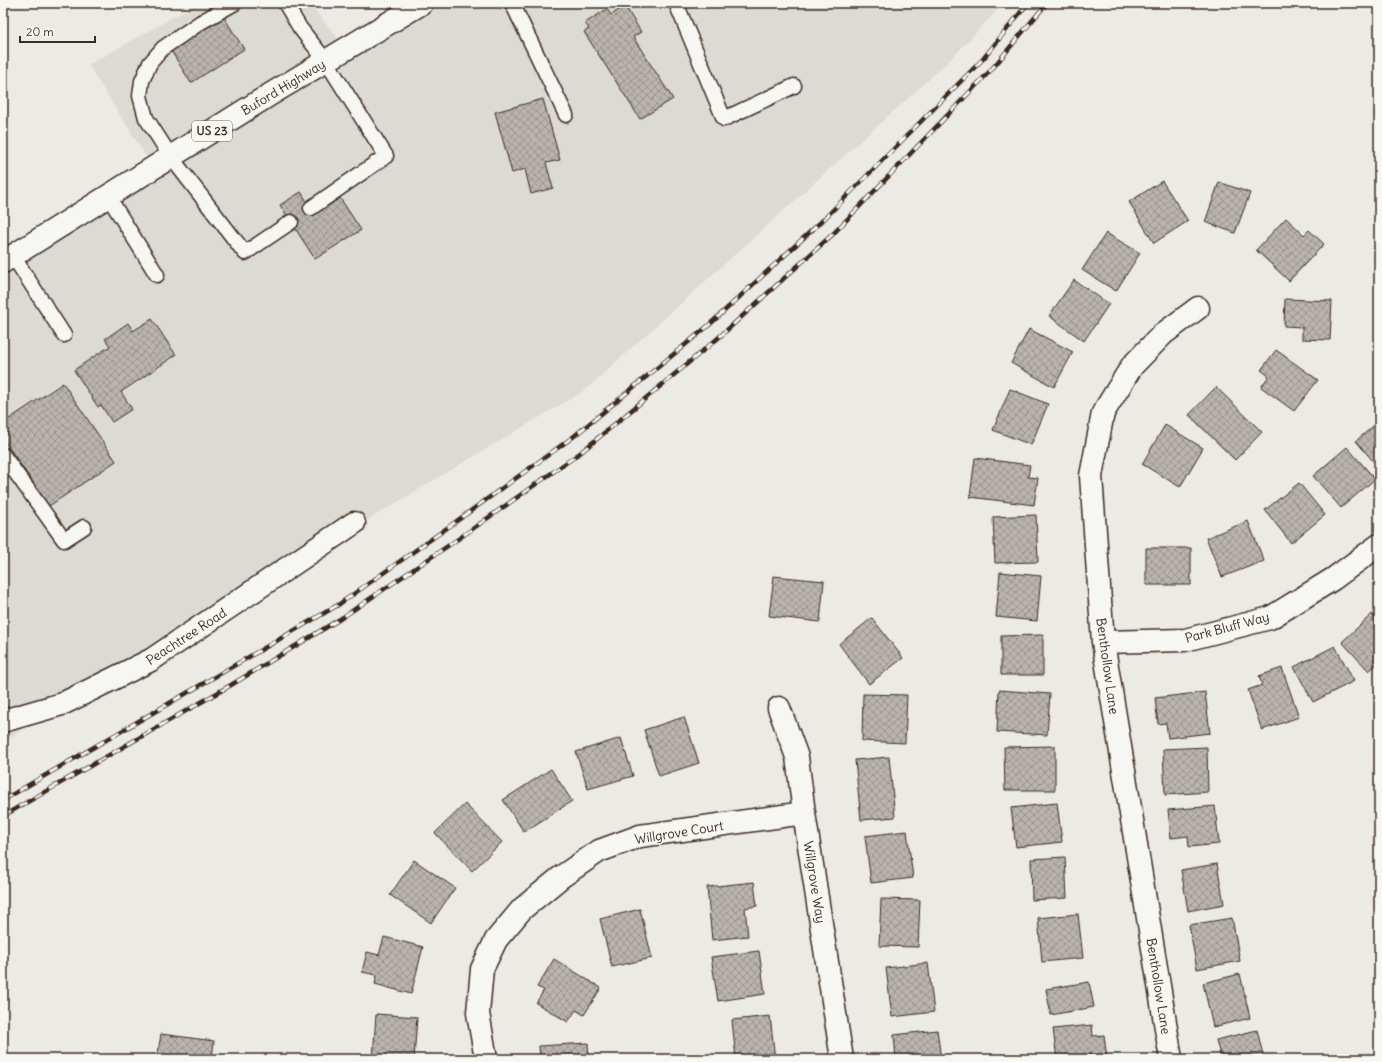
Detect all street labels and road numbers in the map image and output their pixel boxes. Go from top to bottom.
street label: Buford Highway [238,56,328,119]
road number: US 23 [192,121,232,141]
street label: Peachtree Road [143,604,230,669]
street label: Park Bluff Way [1183,608,1271,647]
street label: Benthollow Lane [1092,617,1123,716]
street label: Willgrove Court [633,817,725,848]
street label: Willgrove Way [800,840,829,924]
street label: Benthollow Lane [1142,937,1175,1036]

